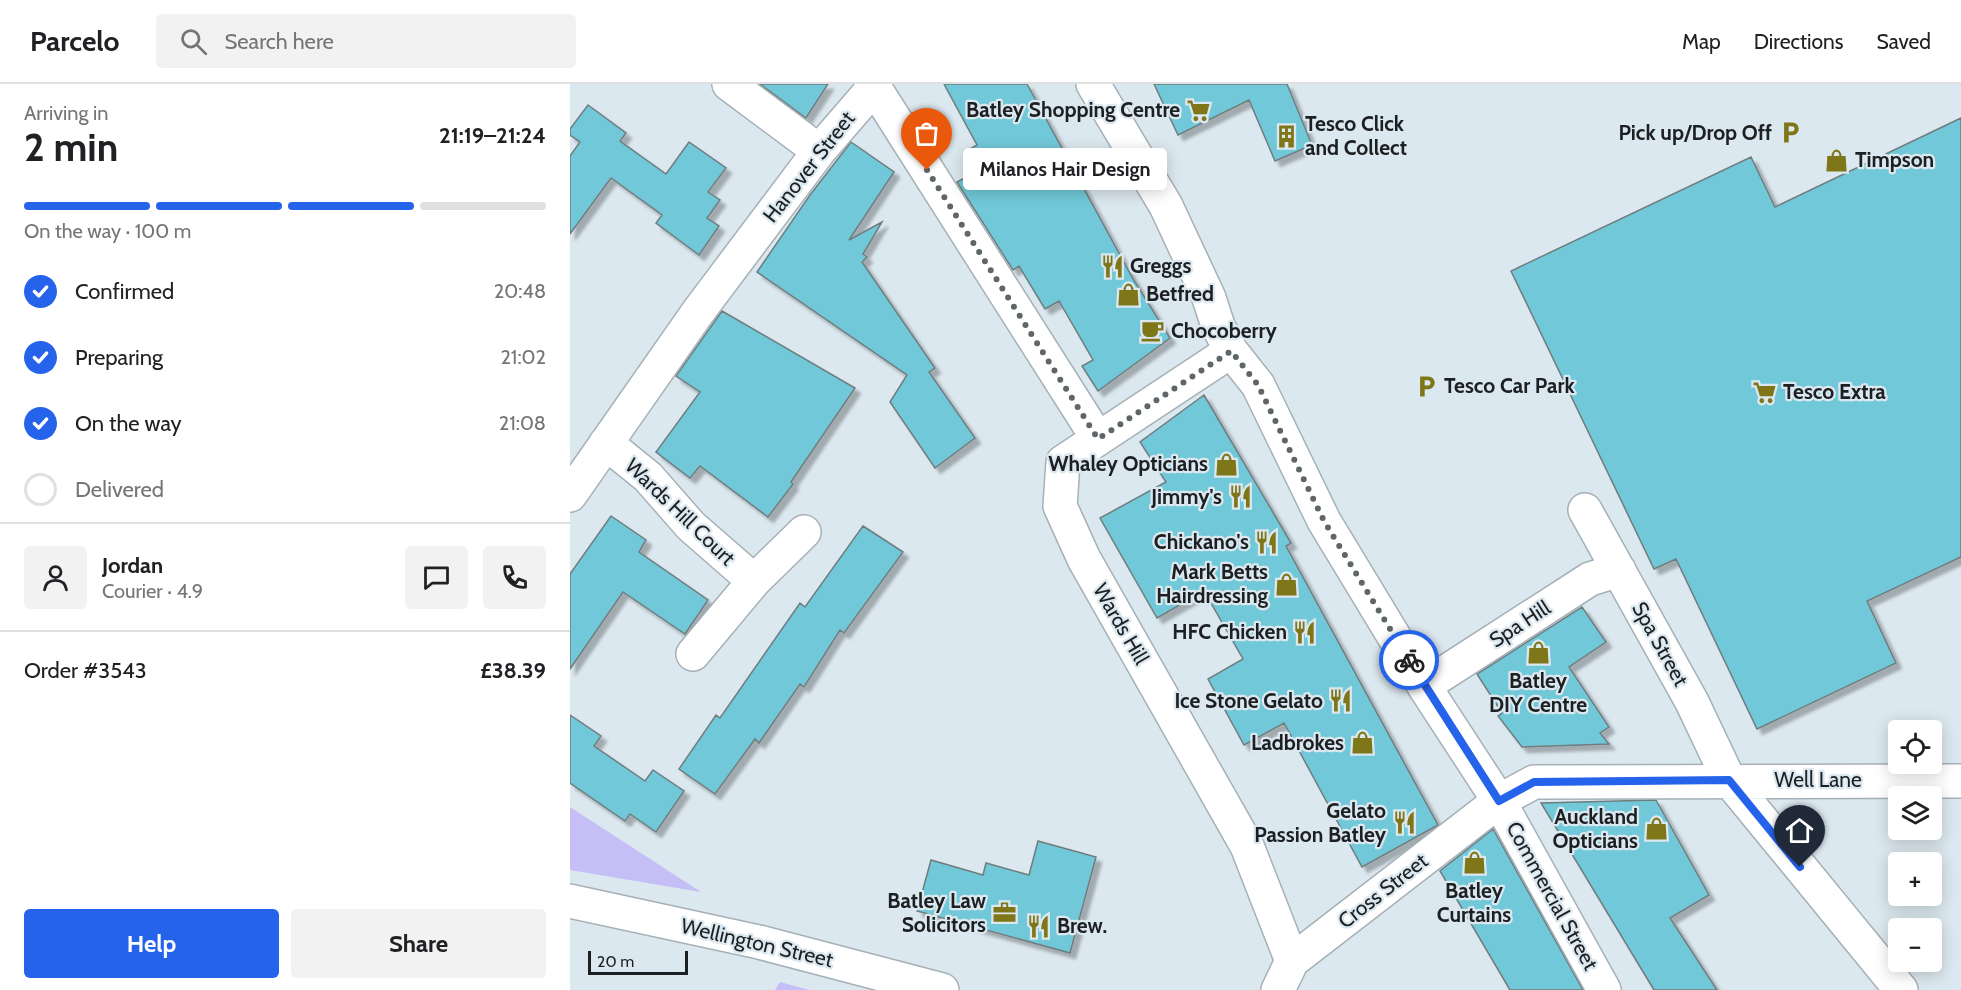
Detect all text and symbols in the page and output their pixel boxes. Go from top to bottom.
search box [156,14,576,68]
text: Parcelo [30,24,120,58]
icon: search [177,25,210,58]
text: Search here [225,28,334,55]
text: Map [1682,29,1721,54]
text: Directions [1754,29,1843,54]
text: Saved [1876,29,1931,54]
place label: Batley Shopping Centre [966,97,1180,122]
supermarket icon: Batley Shopping Centre [1185,97,1211,123]
text: Arriving in [24,101,108,125]
street label: Hanover Street [757,106,860,227]
pin [901,108,952,170]
place label: Tesco Click and Collect [1305,111,1407,160]
icon: bag [910,117,943,150]
place label: Pick up/Drop Off [1618,120,1772,145]
parking icon: Pick up/Drop Off [1777,120,1803,146]
text: 21:19–21:24 [439,122,546,149]
text: 2 min [24,123,118,171]
building icon: Tesco Click and Collect [1274,123,1300,149]
shop icon: Timpson [1824,147,1850,173]
place label: Timpson [1855,147,1934,172]
callout: Milanos Hair Design [963,149,1167,191]
text: Milanos Hair Design [979,157,1151,181]
text: On the way · 100 m [24,219,191,243]
restaurant icon: Greggs [1099,253,1125,279]
place label: Greggs [1130,253,1191,278]
icon: check [24,275,57,308]
text: Confirmed [75,278,174,305]
text: 20:48 [494,279,546,303]
shop icon: Betfred [1115,281,1141,307]
place label: Betfred [1146,281,1214,306]
cafe icon: Chocoberry [1140,318,1166,344]
place label: Chocoberry [1171,318,1277,343]
icon: check [24,341,57,374]
text: Preparing [75,344,163,371]
text: 21:02 [500,345,546,369]
parking icon: Tesco Car Park [1413,373,1439,399]
place label: Tesco Car Park [1444,373,1575,398]
supermarket icon: Tesco Extra [1752,379,1778,405]
place label: Tesco Extra [1783,379,1886,404]
icon: check [24,407,57,440]
text: On the way [75,410,182,437]
text: 21:08 [499,411,546,435]
place label: Whaley Opticians [1048,451,1208,476]
shop icon: Whaley Opticians [1213,451,1239,477]
street label: Wards Hill Court [620,453,741,570]
text: Delivered [75,476,164,503]
place label: Jimmy's [1150,484,1222,509]
restaurant icon: Jimmy's [1227,484,1253,510]
place label: Chickano's [1154,529,1249,554]
restaurant icon: Chickano's [1254,529,1280,555]
button: person [24,546,87,609]
button: chat [405,546,468,609]
button: phone [483,546,546,609]
text: Jordan [102,552,163,579]
place label: Mark Betts Hairdressing [1156,559,1268,608]
shop icon: Mark Betts Hairdressing [1273,571,1299,597]
text: Courier · 4.9 [102,579,203,603]
street label: Wards Hill [1088,579,1155,669]
street label: Spa Hill [1485,595,1555,652]
street label: Spa Street [1627,597,1694,690]
place label: HFC Chicken [1172,619,1287,644]
restaurant icon: HFC Chicken [1292,619,1318,645]
courier [1379,630,1439,690]
shop icon: Batley DIY Centre [1525,640,1551,666]
icon: bike [1393,644,1426,677]
text: Order #3543 [24,657,147,684]
text: £38.39 [480,657,546,684]
place label: Batley DIY Centre [1489,668,1587,717]
place label: Ice Stone Gelato [1174,688,1323,713]
restaurant icon: Ice Stone Gelato [1328,688,1354,714]
map controls [1888,720,1942,972]
button: locate [1888,720,1942,774]
place label: Ladbrokes [1251,730,1344,755]
shop icon: Ladbrokes [1349,730,1375,756]
street label: Well Lane [1774,767,1862,792]
button: layers [1888,786,1942,840]
place label: Gelato Passion Batley [1254,798,1387,847]
place label: Auckland Opticians [1553,804,1638,853]
pin [1774,805,1825,867]
restaurant icon: Gelato Passion Batley [1391,810,1417,836]
icon: home [1783,814,1816,847]
shop icon: Auckland Opticians [1643,816,1669,842]
street label: Commercial Street [1501,817,1604,974]
street label: Cross Street [1333,848,1432,933]
shop icon: Batley Curtains [1461,850,1487,876]
button: + [1888,852,1942,906]
place label: Batley Curtains [1437,878,1511,927]
place label: Batley Law Solicitors [887,888,987,937]
office icon: Batley Law Solicitors [991,900,1017,926]
button: Help [24,909,279,978]
button: Share [291,909,546,978]
street label: Wellington Street [679,913,836,972]
restaurant icon: Brew. [1026,913,1052,939]
place label: Brew. [1057,913,1107,938]
button: − [1888,918,1942,972]
scale bar [588,948,688,976]
text: 20 m [597,952,634,971]

